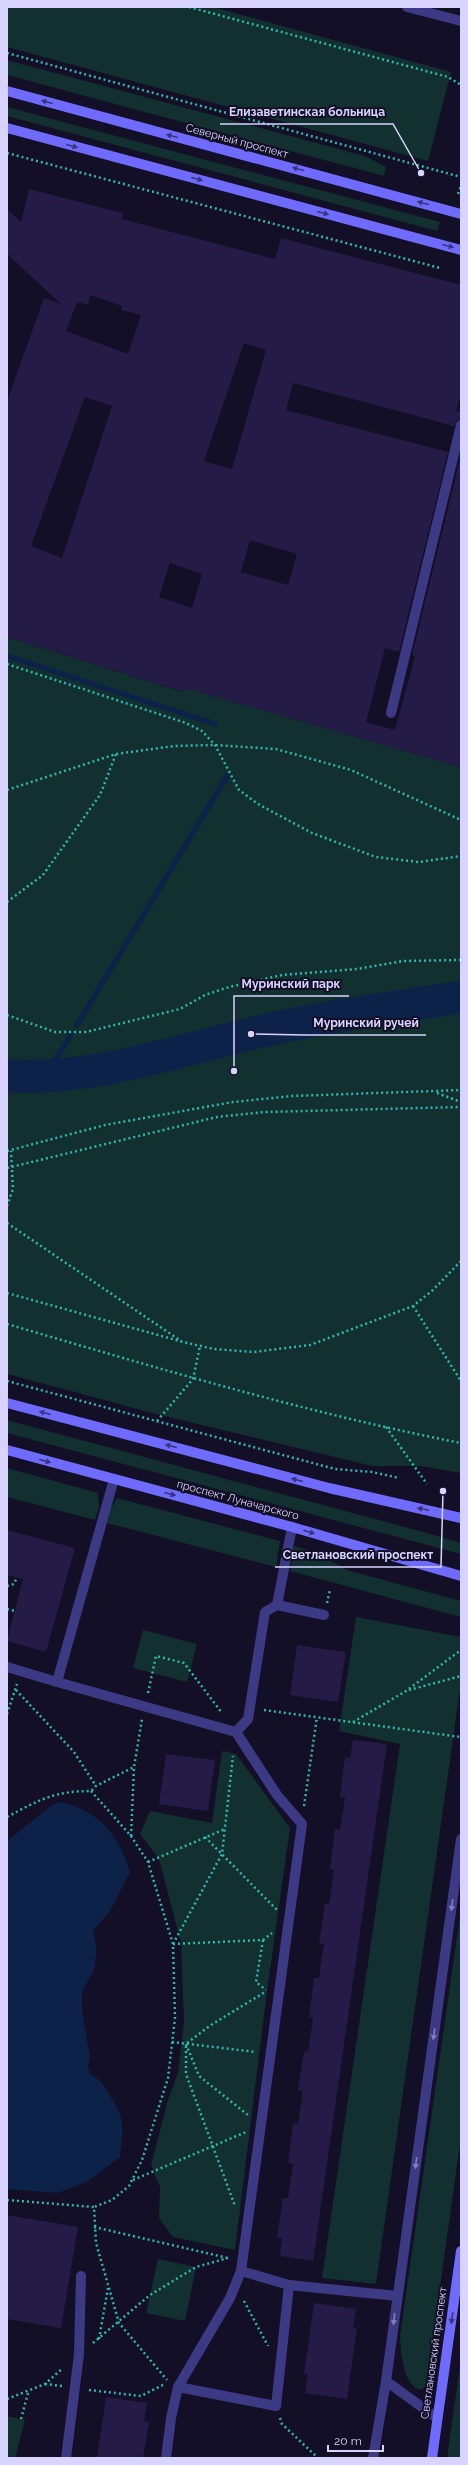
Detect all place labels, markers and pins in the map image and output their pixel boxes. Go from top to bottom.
callout: Елизаветинская больница [220,100,393,124]
callout: Муринский парк [234,972,349,996]
callout: Муринский ручей [305,1011,426,1035]
callout: Светлановский проспект [275,1543,441,1567]

